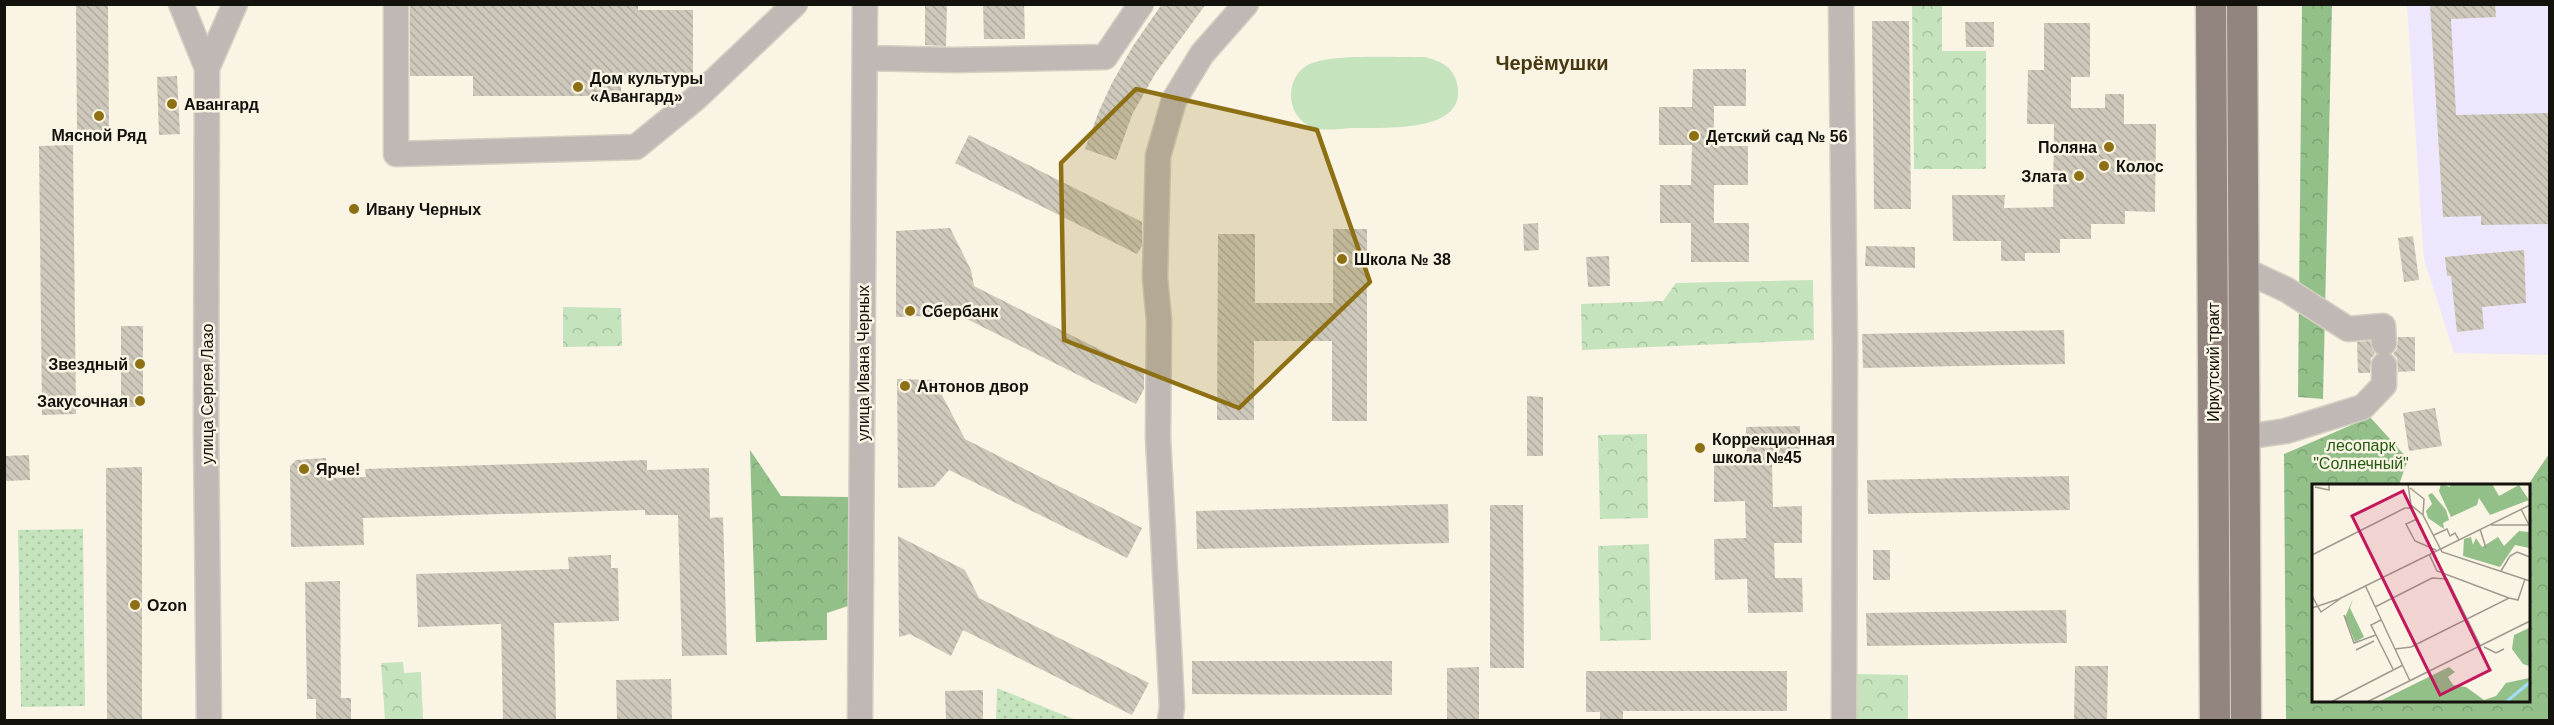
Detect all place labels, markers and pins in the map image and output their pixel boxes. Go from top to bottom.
place label: Дом культуры «Авангард» [590,70,703,105]
marker: Дом культуры «Авангард» [571,80,585,94]
place label: Авангард [184,96,259,113]
marker: Авангард [165,97,179,111]
marker: Мясной Ряд [92,109,106,123]
place label: Мясной Ряд [51,127,147,144]
place label: Детский сад № 56 [1706,128,1848,145]
marker: Детский сад № 56 [1687,129,1701,143]
place label: Поляна [2038,139,2097,156]
marker: Поляна [2102,140,2116,154]
place label: Колос [2116,158,2164,175]
marker: Колос [2097,159,2111,173]
place label: Злата [2021,168,2067,185]
marker: Злата [2072,169,2086,183]
place label: Ивану Черных [366,201,481,218]
marker: Ивану Черных [347,202,361,216]
place label: Школа № 38 [1354,251,1451,268]
marker: Школа № 38 [1335,252,1349,266]
place label: Сбербанк [922,303,999,320]
marker: Сбербанк [903,304,917,318]
place label: Звездный [48,356,128,373]
marker: Звездный [133,357,147,371]
place label: Антонов двор [917,378,1029,395]
marker: Антонов двор [898,379,912,393]
place label: Закусочная [37,393,128,410]
marker: Закусочная [133,394,147,408]
place label: Коррекционная школа №45 [1712,431,1835,466]
marker: Коррекционная школа №45 [1693,441,1707,455]
place label: Ярче! [316,461,360,478]
marker: Ярче! [297,462,311,476]
place label: Ozon [147,597,187,614]
marker: Ozon [128,598,142,612]

